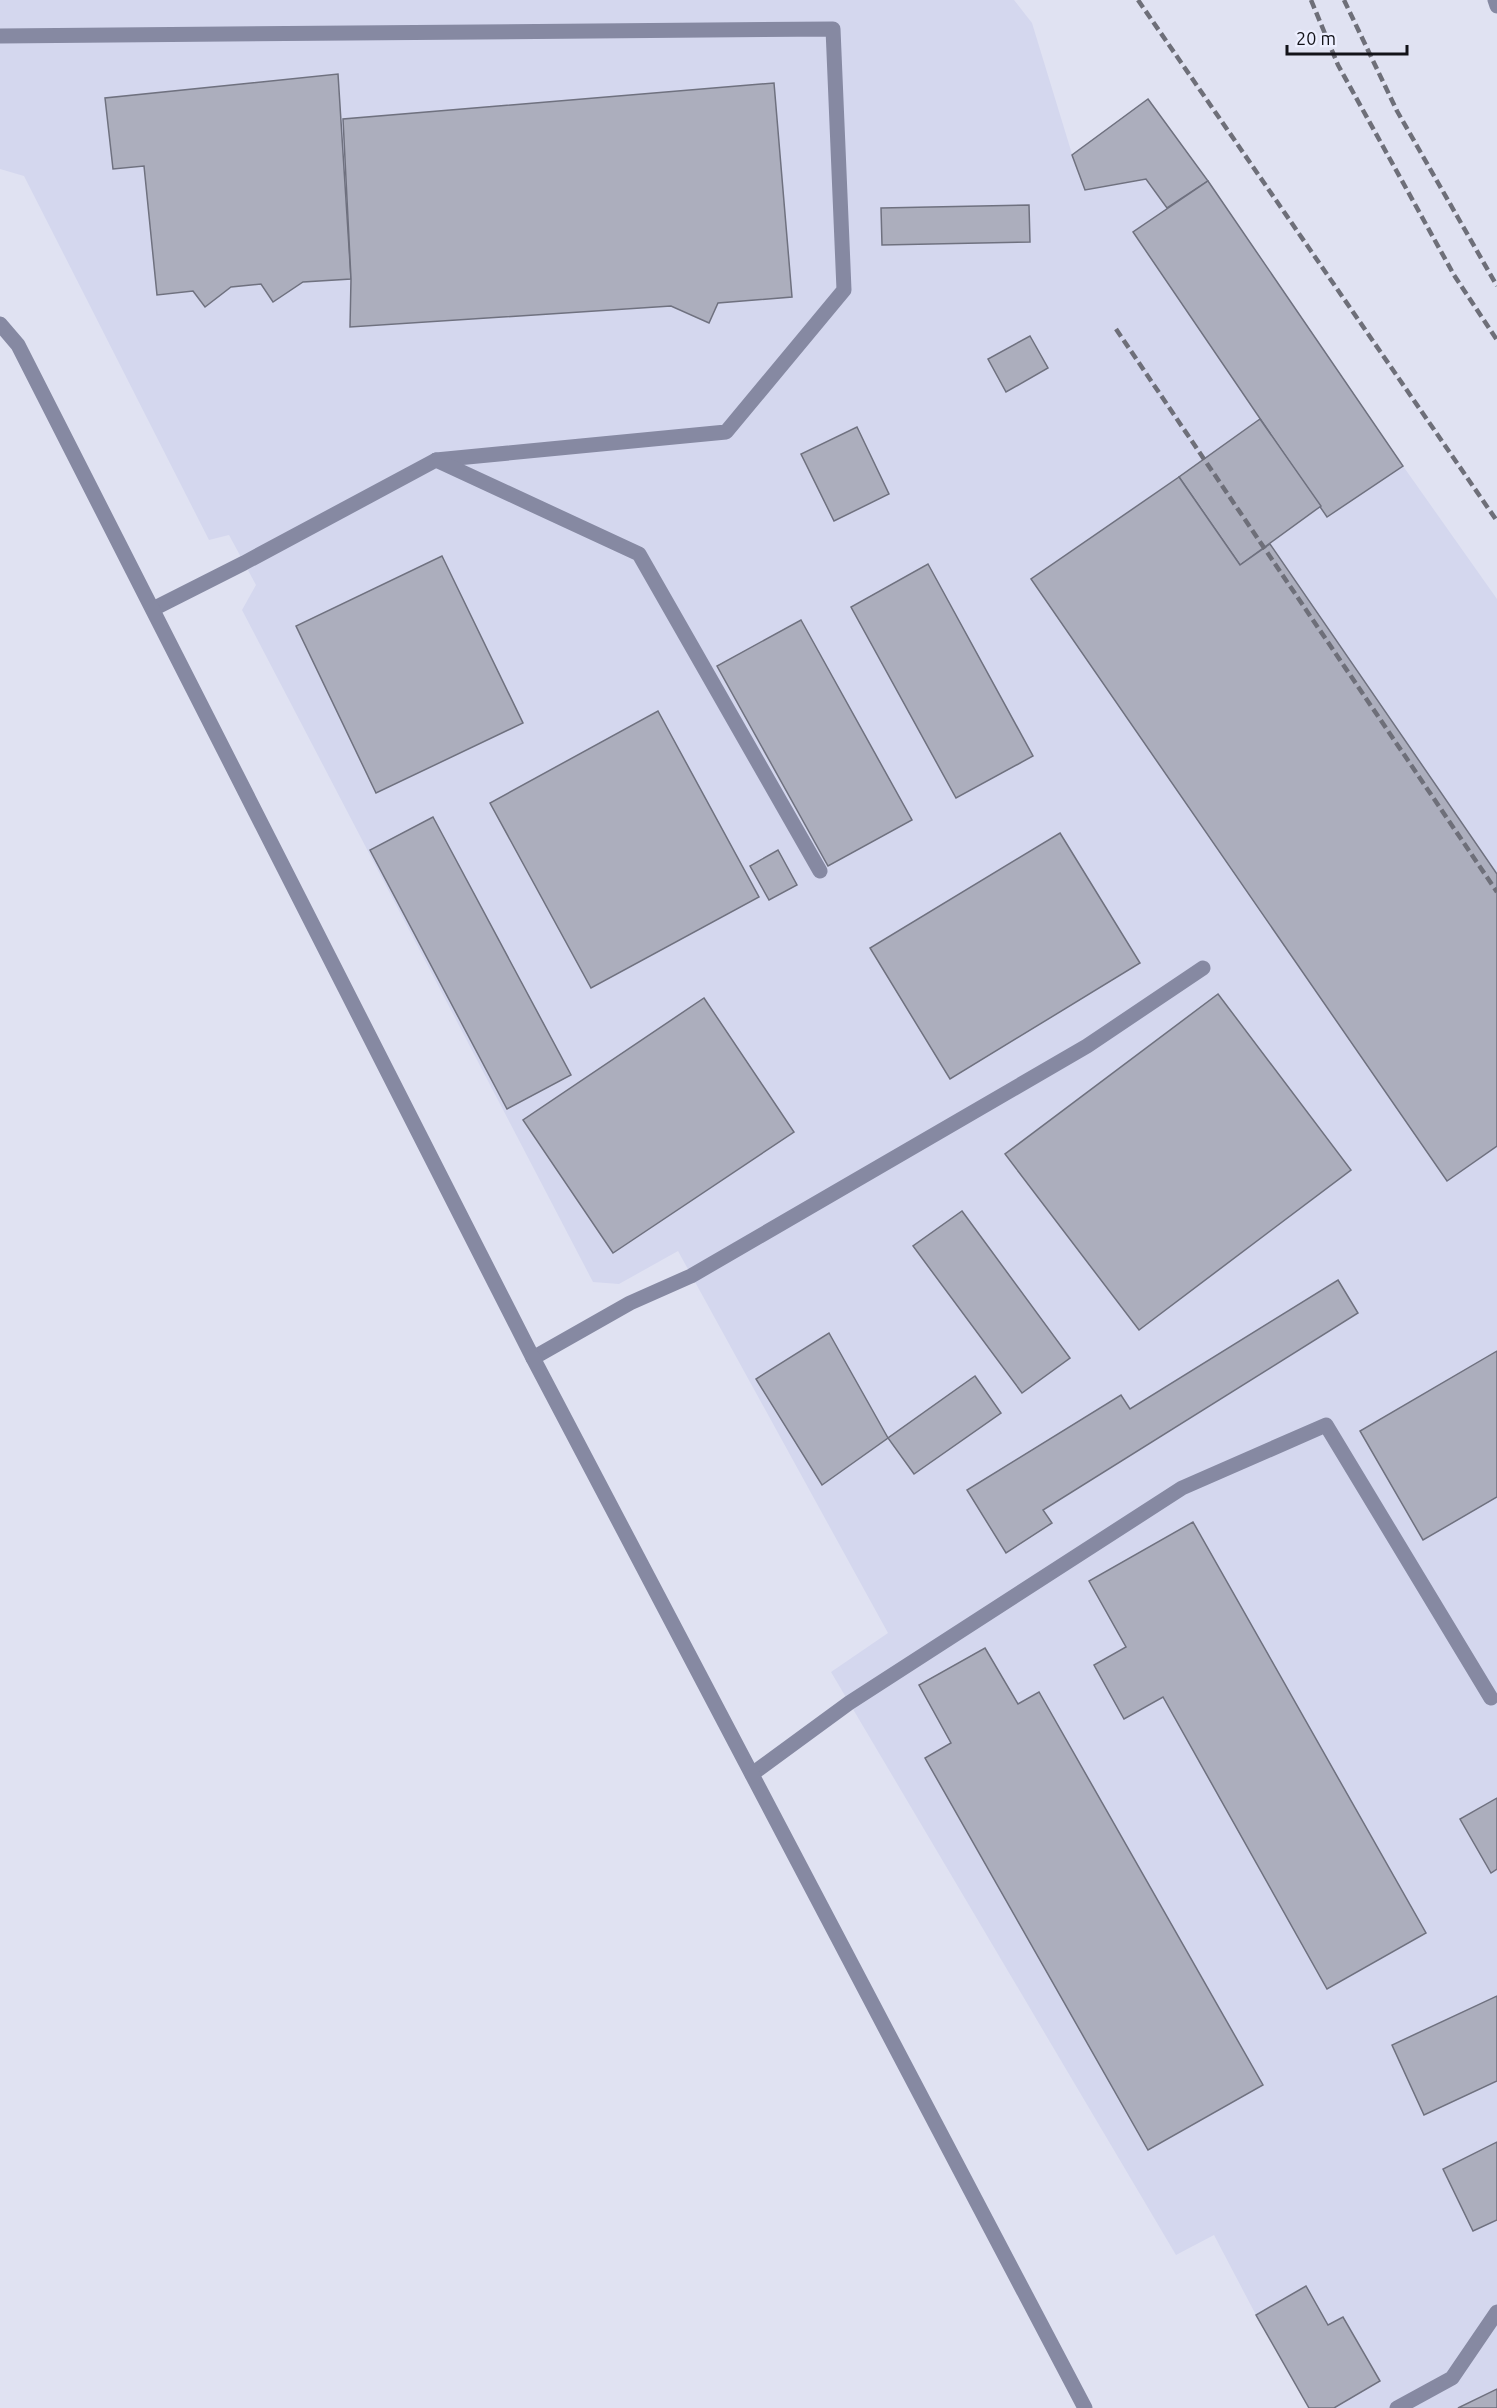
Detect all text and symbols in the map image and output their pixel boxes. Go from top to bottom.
scale bar [1287,18,1407,56]
text: 20 m [1296,28,1336,48]

